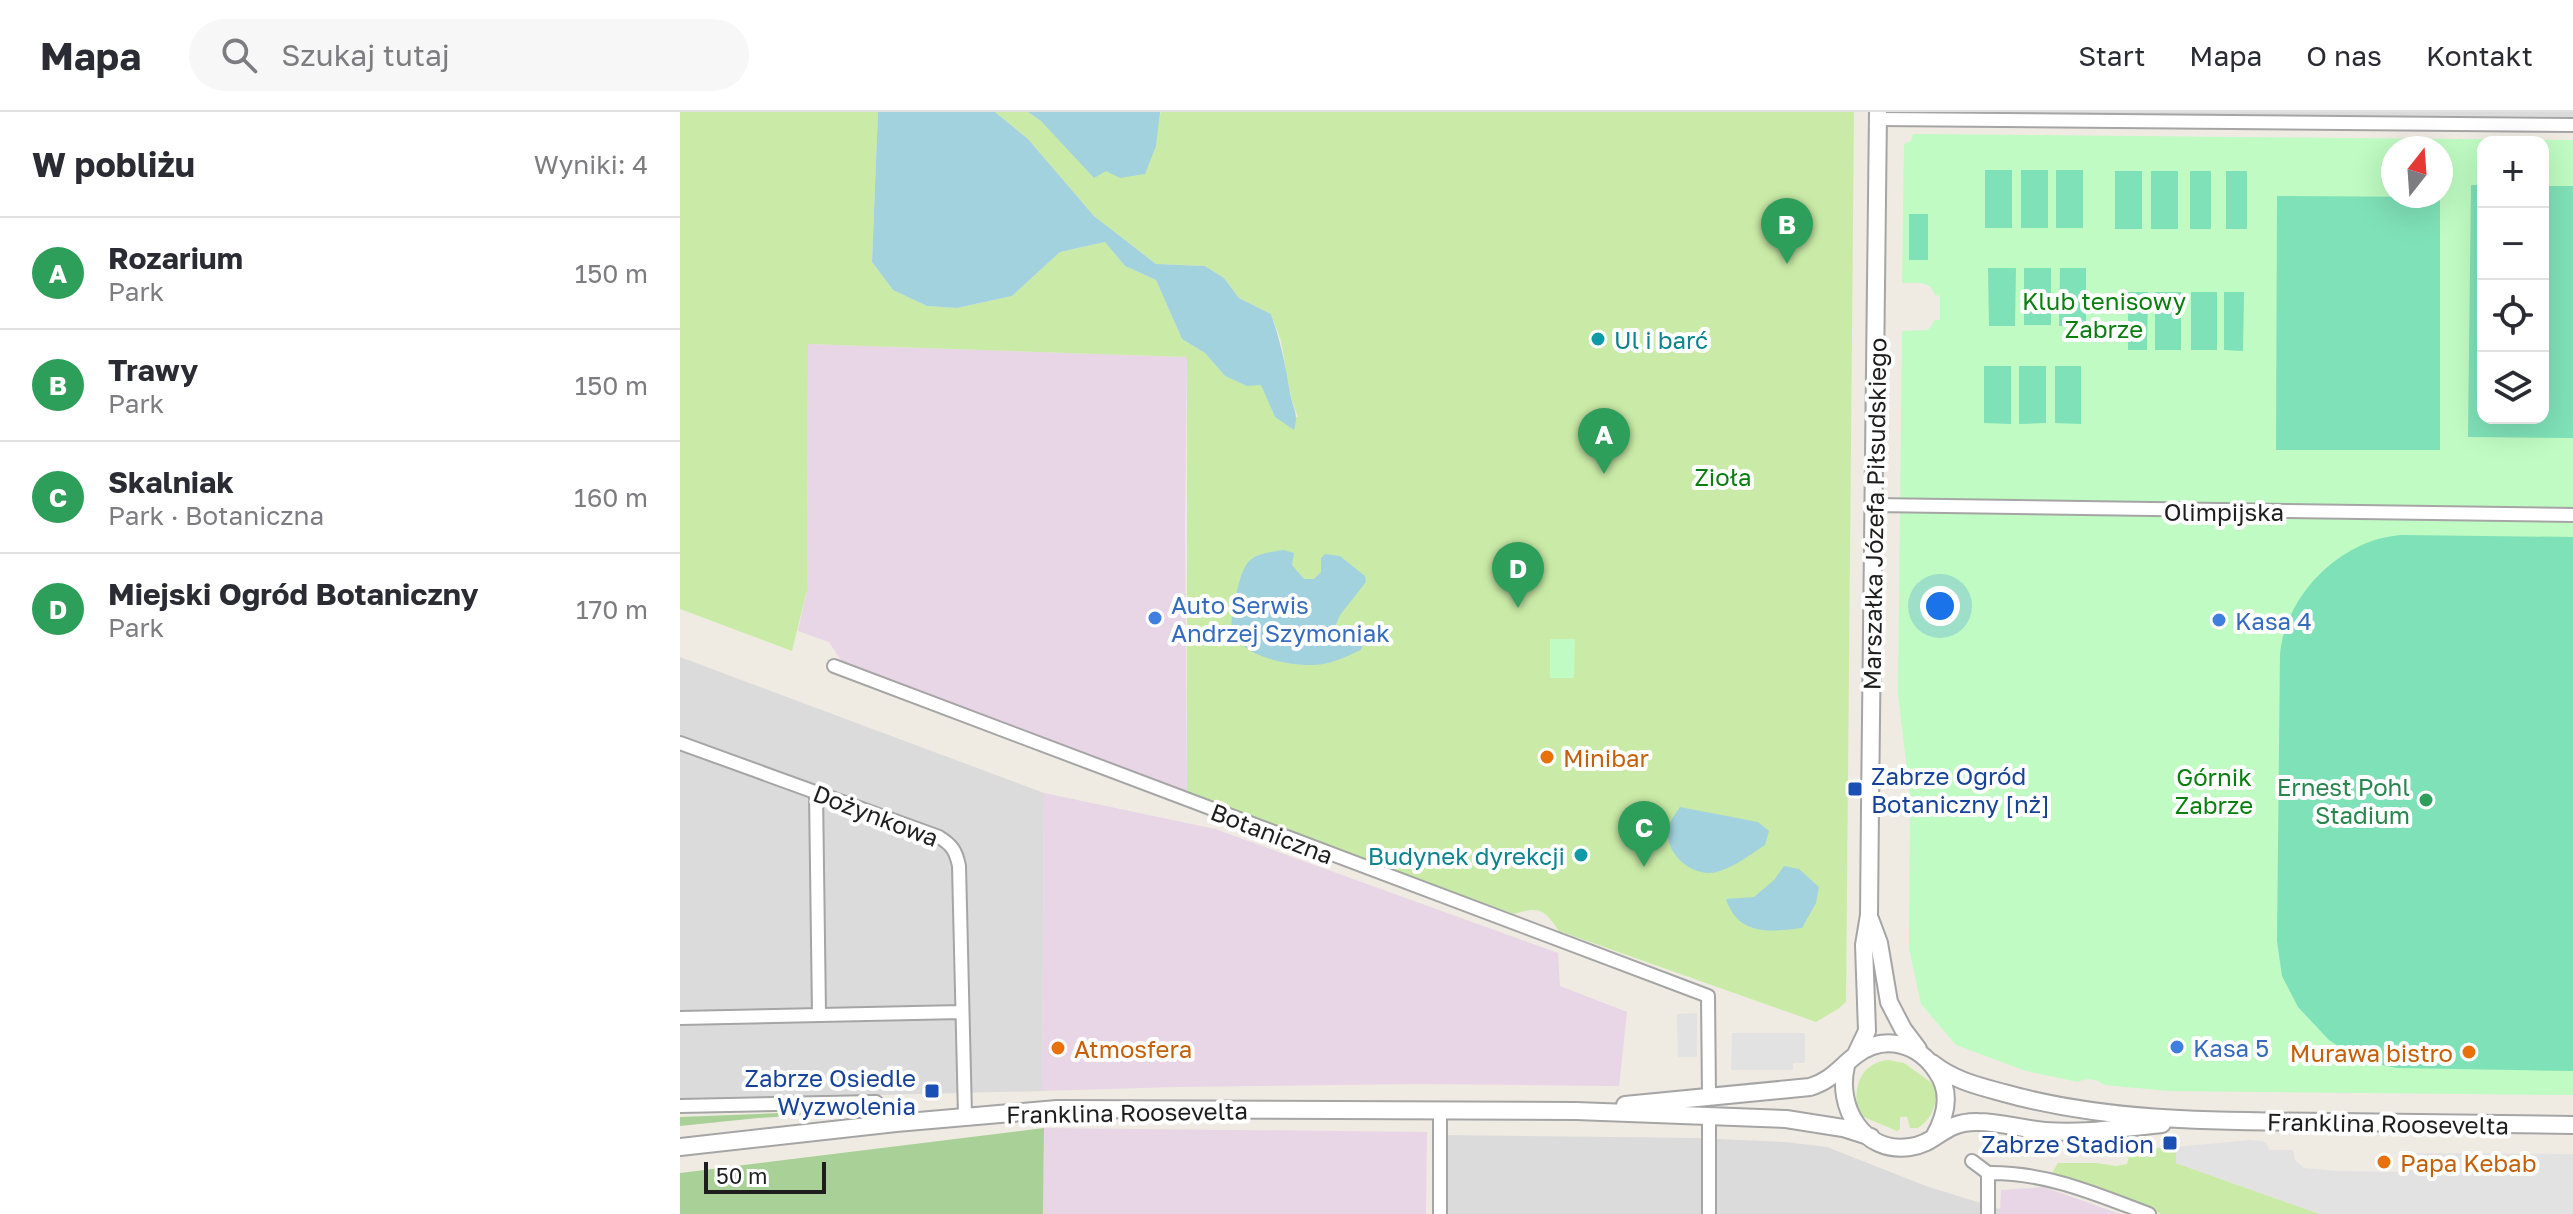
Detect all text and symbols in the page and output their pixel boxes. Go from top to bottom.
search box [189,19,749,91]
text: Mapa [40,33,141,78]
icon: search [217,33,261,77]
text: Szukaj tutaj [281,37,450,73]
text: Start [2078,39,2145,72]
text: Mapa [2189,39,2262,72]
text: O nas [2306,39,2382,72]
text: Kontakt [2426,39,2533,72]
north arrow [2381,136,2453,208]
map controls [2477,136,2549,424]
button: + [2477,136,2549,208]
text: W pobliżu [32,144,195,184]
text: Wyniki: 4 [534,149,648,180]
pin: B [1761,198,1813,264]
button: − [2477,208,2549,280]
text: Rozarium [108,240,243,276]
text: A [49,258,67,289]
text: 150 m [575,258,648,289]
text: Park [108,276,164,307]
button: locate [2477,280,2549,352]
park label: Klub tenisowy Zabrze [2022,286,2186,343]
place label: Ul i barć [1614,325,1708,354]
marker: Ul i barć [1589,330,1607,348]
street label: Marszałka Józefa Piłsudskiego [1856,337,1892,691]
text: Trawy [108,352,198,388]
button: layers [2477,352,2549,424]
text: B [49,370,67,401]
text: 150 m [575,370,648,401]
text: Park [108,388,164,419]
pin: A [1578,408,1630,474]
park label: Zioła [1694,462,1752,491]
text: Skalniak [108,464,234,500]
text: C [49,482,67,513]
text: 160 m [574,482,648,513]
street label: Olimpijska [2164,497,2284,526]
text: Park · Botaniczna [108,500,324,531]
pin: D [1492,542,1544,608]
text: Miejski Ogród Botaniczny [108,576,479,612]
your location [1920,586,1960,626]
place label: Auto Serwis Andrzej Szymoniak [1171,590,1390,647]
text: D [49,594,67,625]
text: 170 m [576,594,648,625]
place label: Kasa 4 [2235,606,2312,635]
marker: Auto Serwis Andrzej Szymoniak [1146,609,1164,627]
marker: Kasa 4 [2210,611,2228,629]
text: Park [108,612,164,643]
place label: Minibar [1563,743,1649,772]
marker: Minibar [1538,748,1556,766]
place label: Zabrze Ogród Botaniczny [nż] [1871,761,2050,818]
park label: Górnik Zabrze [2175,762,2253,819]
place label: Ernest Pohl Stadium [2277,772,2410,829]
street label: Dożynkowa [809,778,943,852]
marker: Zabrze Ogród Botaniczny [nż] [1846,780,1864,798]
marker: Ernest Pohl Stadium [2417,791,2435,809]
street label: Botaniczna [1207,796,1337,870]
pin: C [1618,801,1670,867]
place label: Budynek dyrekcji [1368,841,1565,870]
marker: Budynek dyrekcji [1572,846,1590,864]
place label: Kasa 5 [2193,1033,2269,1062]
place label: Atmosfera [1074,1034,1192,1063]
marker: Kasa 5 [2168,1038,2186,1056]
place label: Murawa bistro [2290,1038,2453,1067]
marker: Atmosfera [1049,1039,1067,1057]
marker: Murawa bistro [2460,1043,2478,1061]
place label: Zabrze Osiedle Wyzwolenia [745,1063,916,1120]
marker: Zabrze Osiedle Wyzwolenia [923,1082,941,1100]
street label: Franklina Roosevelta [1006,1095,1248,1129]
street label: Franklina Roosevelta [2267,1106,2509,1140]
place label: Zabrze Stadion [1981,1129,2154,1158]
marker: Zabrze Stadion [2161,1134,2179,1152]
place label: Papa Kebab [2400,1148,2536,1177]
marker: Papa Kebab [2375,1153,2393,1171]
scale bar [704,1158,826,1194]
text: 50 m [716,1162,767,1189]

